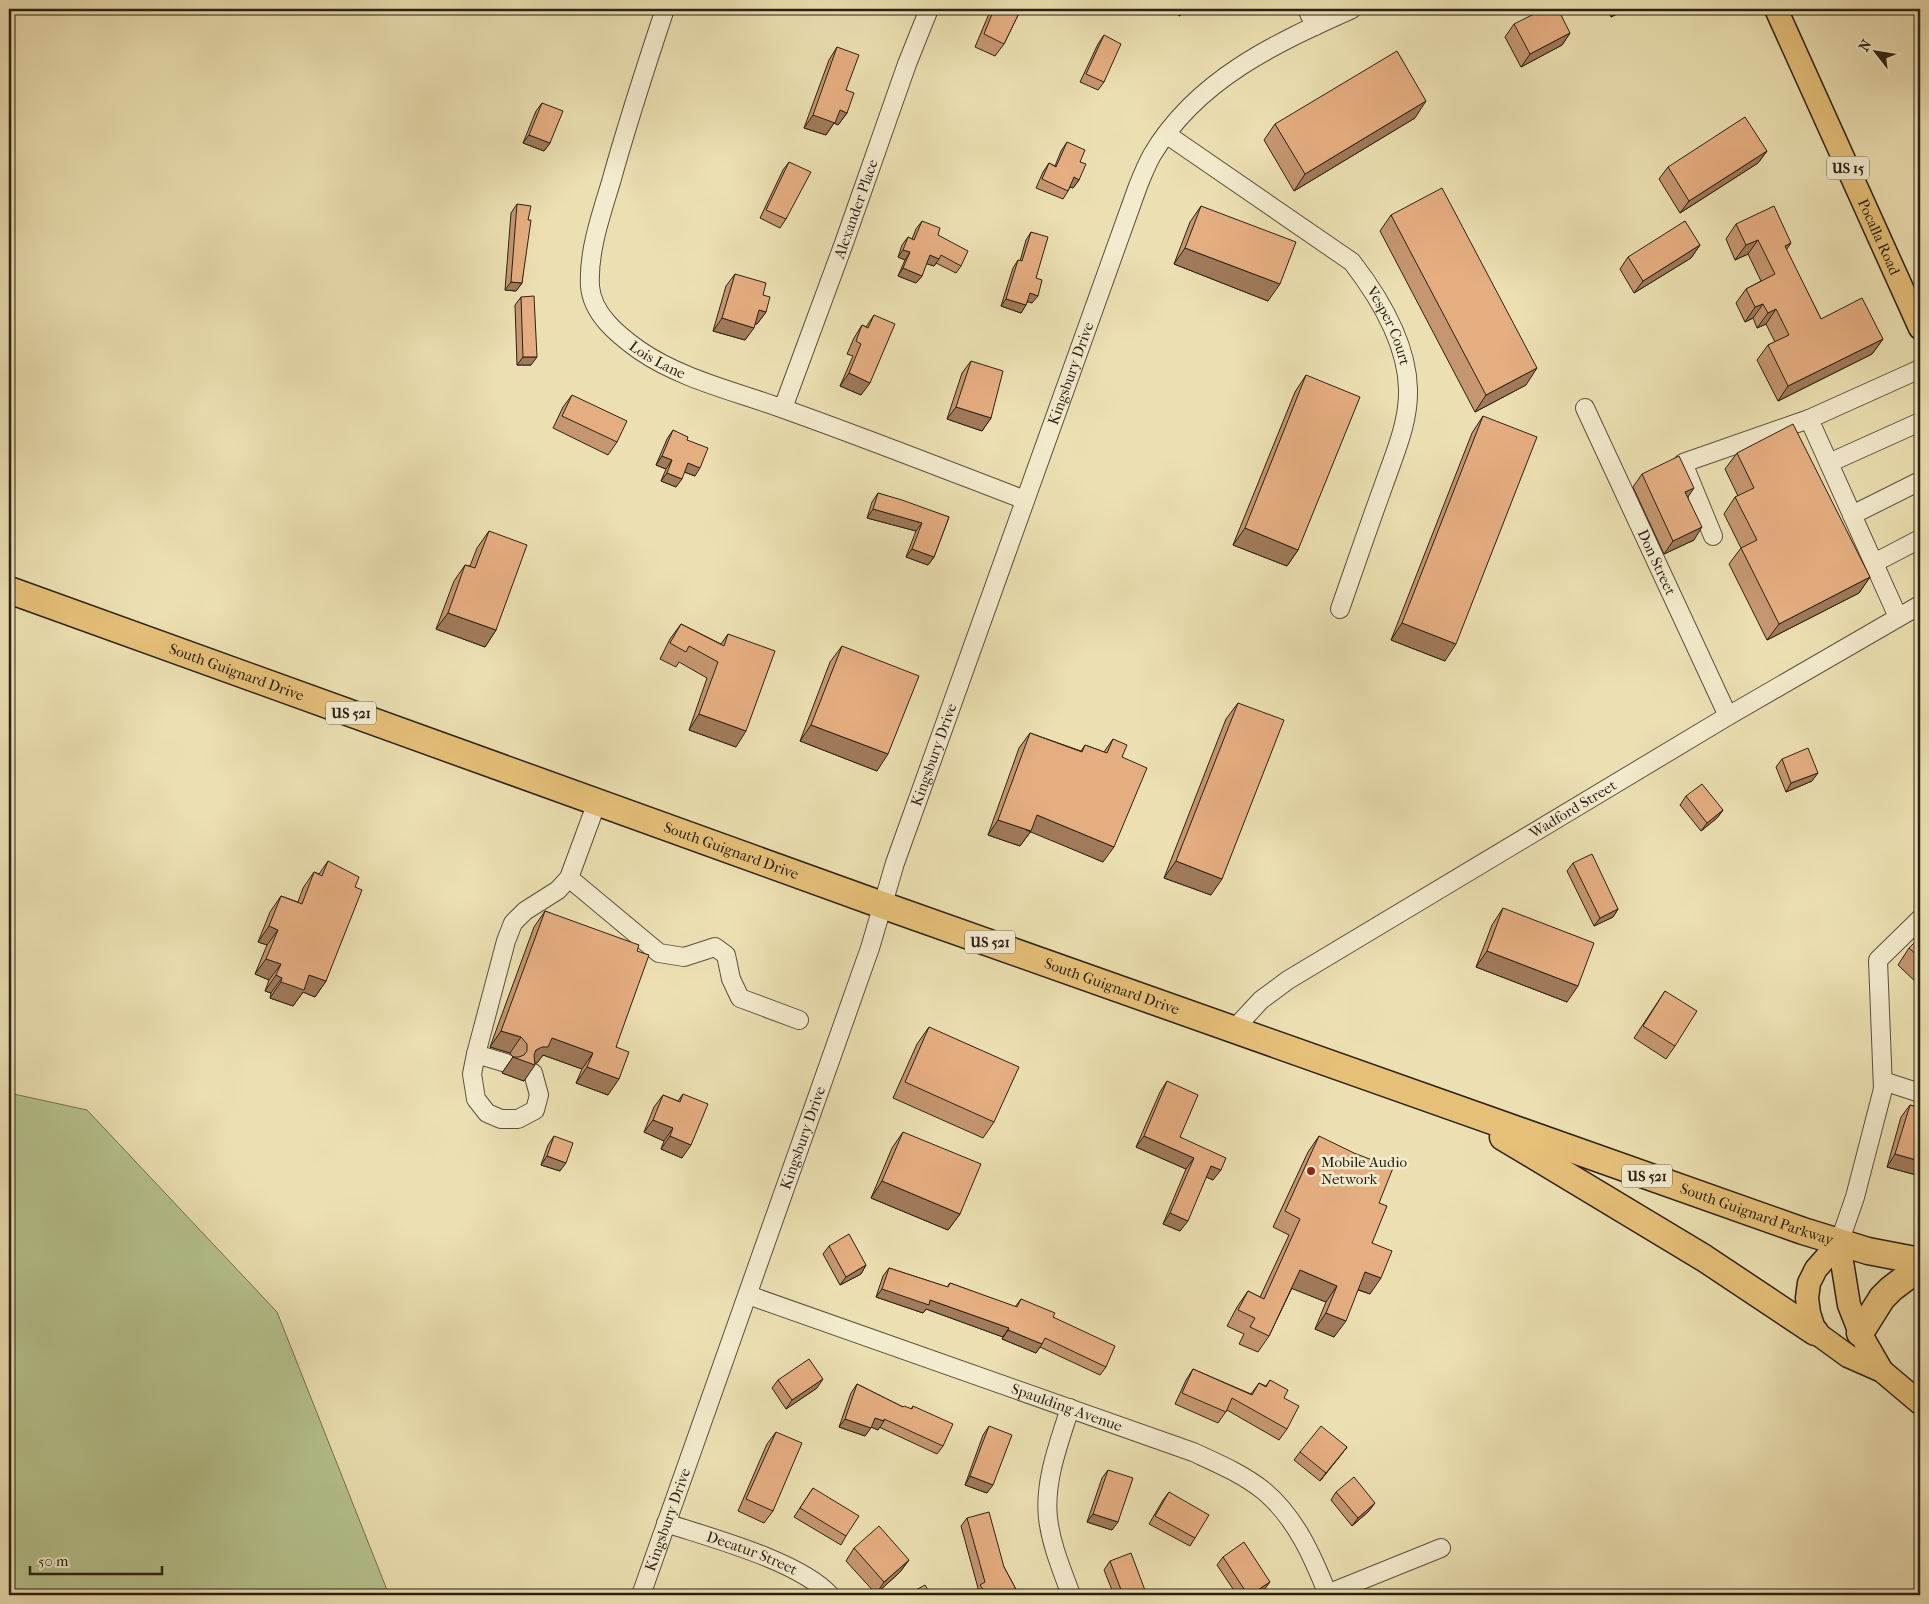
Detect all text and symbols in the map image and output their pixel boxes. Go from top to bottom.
north arrow [1852,28,1902,78]
text: N [1855,36,1876,54]
street label: Alexander Place [830,156,882,262]
road number: US 15 [1827,156,1869,180]
street label: Pocalla Road [1854,196,1904,279]
street label: Vesper Court [1362,282,1414,368]
street label: Kingsbury Drive [1044,319,1098,427]
street label: Lois Lane [626,337,689,383]
street label: Don Street [1634,526,1680,599]
street label: South Guignard Drive [167,640,307,705]
street label: Kingsbury Drive [907,700,961,809]
road number: US 521 [326,701,376,724]
street label: Wadford Street [1525,776,1620,843]
street label: South Guignard Drive [661,818,802,883]
road number: US 521 [965,930,1015,954]
street label: South Guignard Drive [1042,954,1183,1019]
street label: Kingsbury Drive [776,1083,830,1192]
place label: Mobile Audio Network [1321,1153,1407,1188]
road number: US 521 [1622,1164,1672,1188]
marker: Mobile Audio Network [1305,1165,1317,1177]
street label: South Guignard Parkway [1678,1179,1837,1249]
street label: Spaulding Avenue [1009,1380,1125,1435]
street label: Kingsbury Drive [641,1465,694,1574]
street label: Decatur Street [704,1527,801,1579]
scale bar [30,1544,162,1576]
text: 50 m [38,1552,69,1570]

